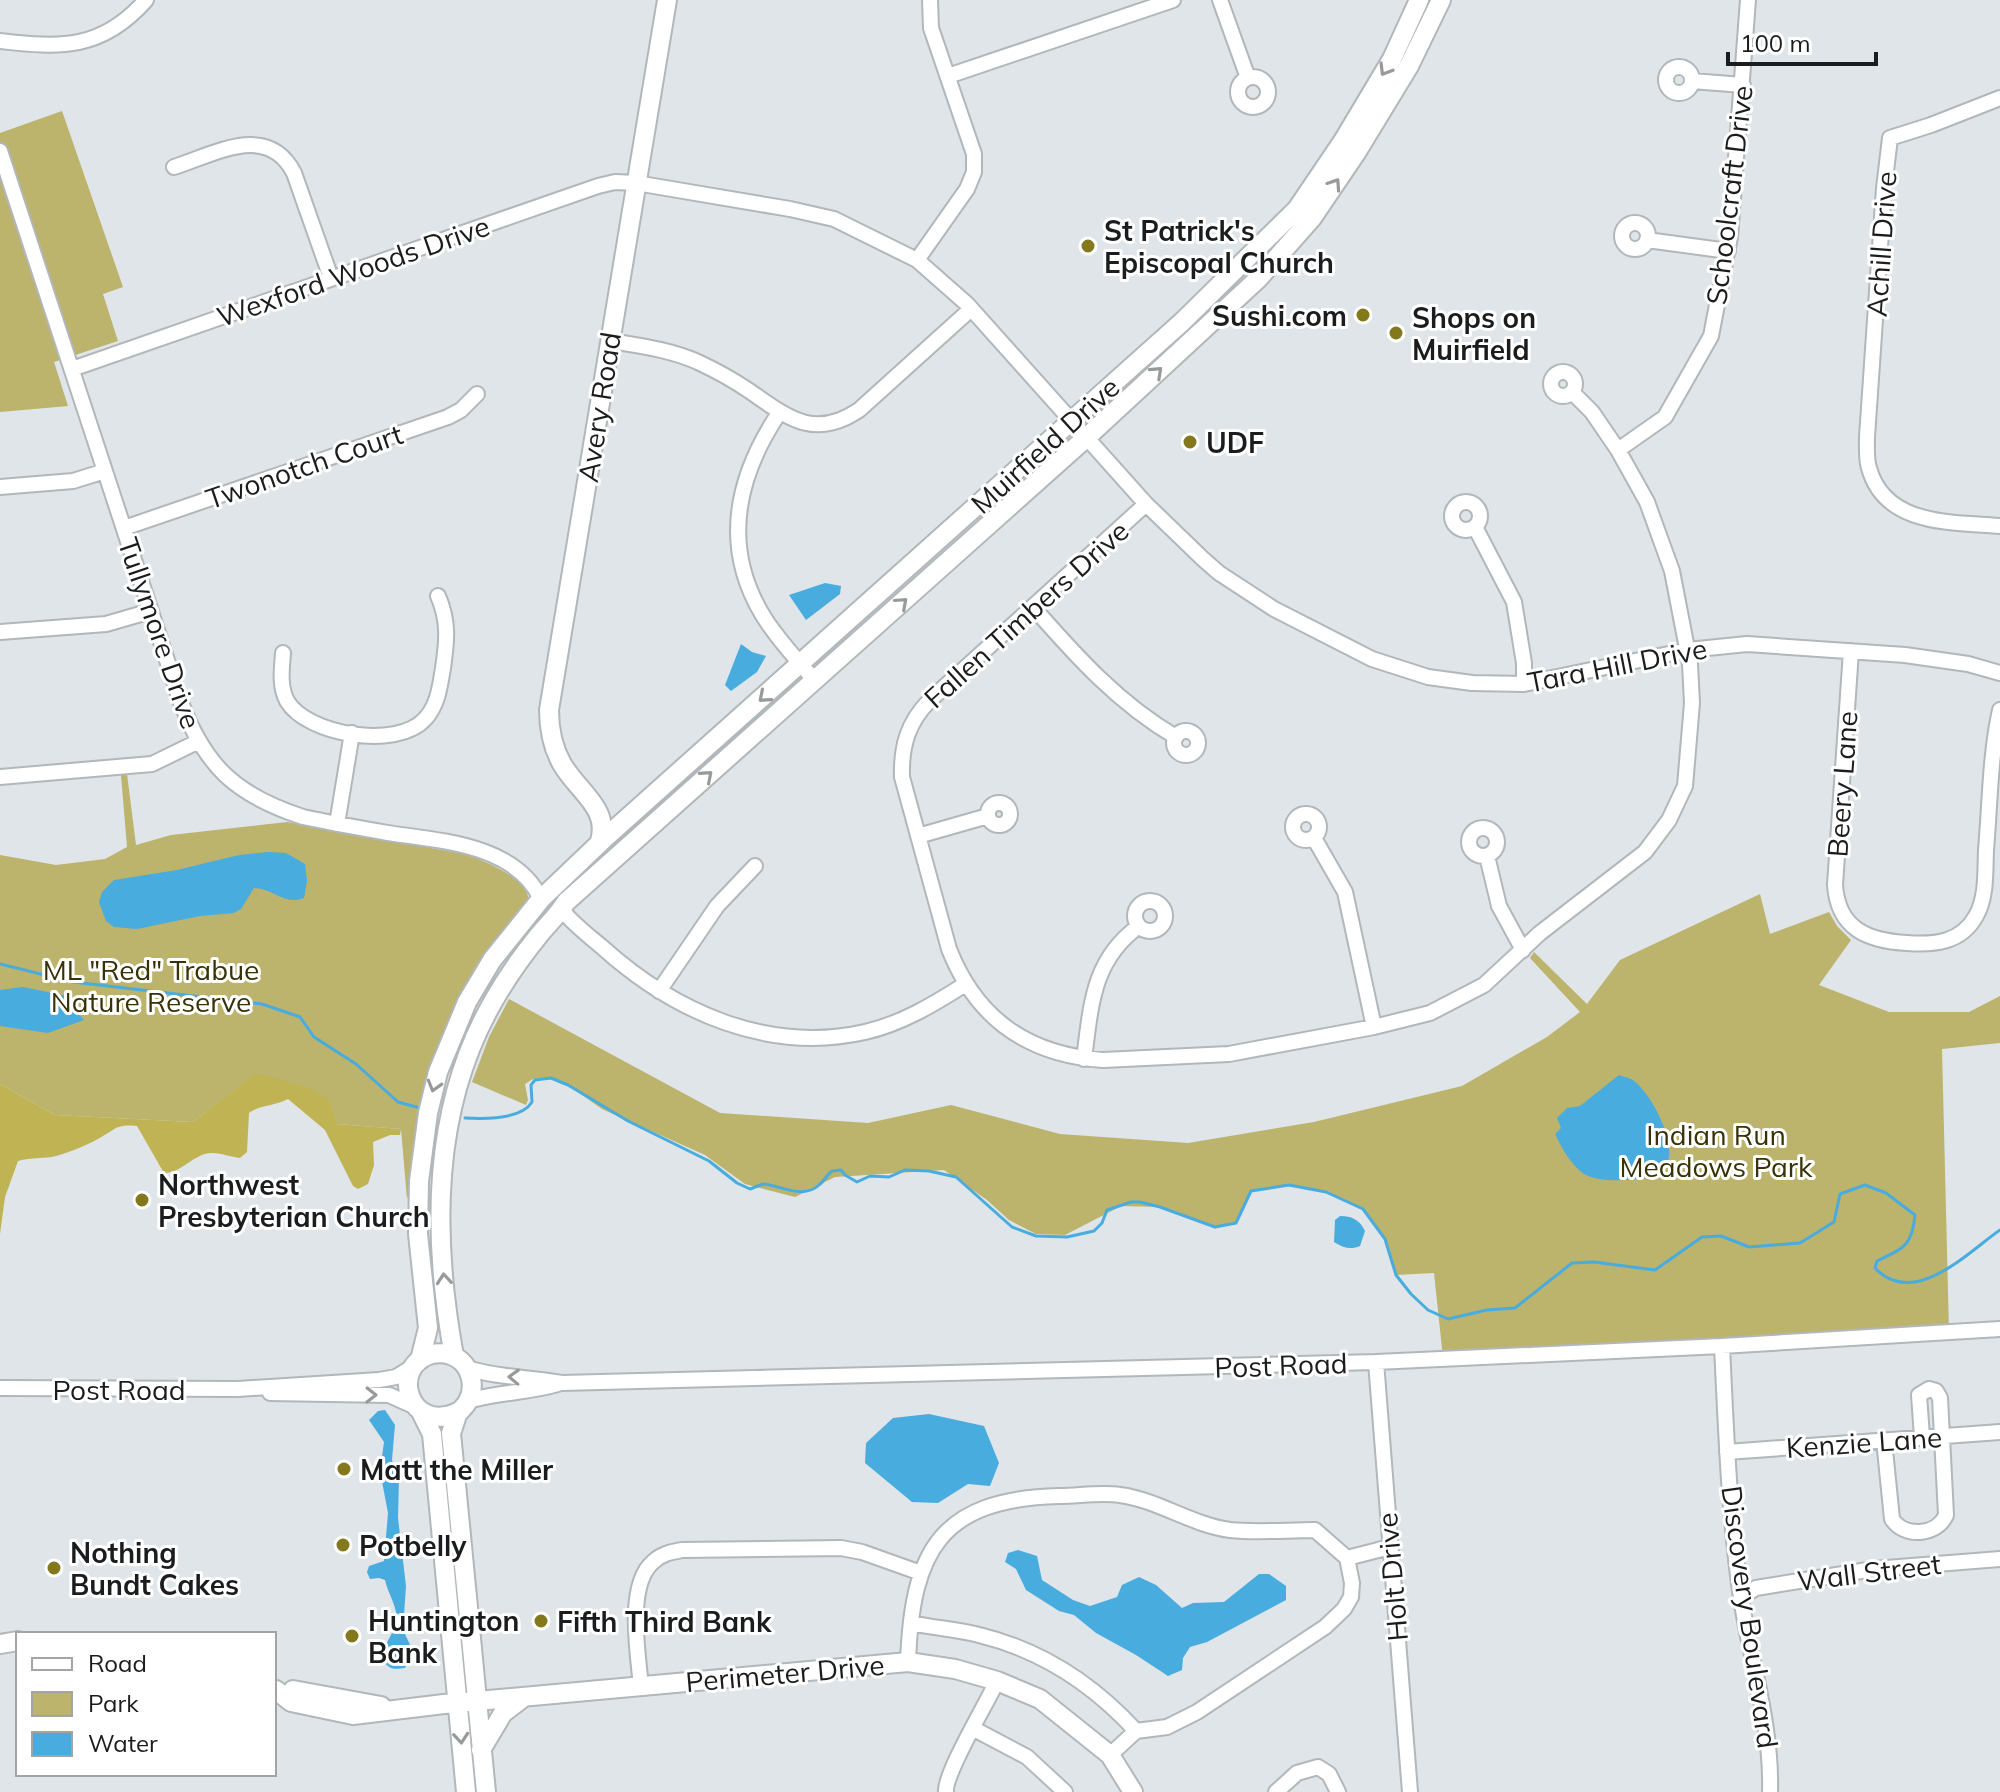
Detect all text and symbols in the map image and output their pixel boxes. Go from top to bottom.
scale bar [1728,16,1876,66]
text: 100 m [1740,28,1811,58]
one-way arrow [1379,61,1395,76]
street label: Schoolcraft Drive [1698,83,1760,307]
street label: Achill Drive [1858,170,1904,318]
one-way arrow [1325,179,1340,193]
street label: Wexford Woods Drive [212,208,494,334]
place label: St Patrick's Episcopal Church [1104,213,1334,280]
marker: St Patrick's Episcopal Church [1079,237,1097,255]
place label: Sushi.com [1212,298,1347,333]
place label: Shops on Muirfield [1412,300,1536,367]
marker: Sushi.com [1354,306,1372,324]
marker: Shops on Muirfield [1387,324,1405,342]
street label: Avery Road [570,329,628,485]
one-way arrow [1147,368,1162,382]
street label: Muirfield Drive [964,369,1126,521]
street label: Twonotch Court [201,416,407,516]
place label: UDF [1206,425,1264,460]
marker: UDF [1181,433,1199,451]
street label: Fallen Timbers Drive [916,513,1136,715]
street label: Tullymore Drive [111,533,209,733]
one-way arrow [892,599,907,613]
street label: Tara Hill Drive [1524,630,1710,700]
one-way arrow [759,688,774,702]
street label: Beery Lane [1819,710,1865,858]
one-way arrow [698,771,713,786]
park label: ML "Red" Trabue Nature Reserve [43,952,259,1019]
one-way arrow [427,1078,444,1092]
park label: Indian Run Meadows Park [1620,1117,1813,1184]
place label: Northwest Presbyterian Church [158,1167,430,1234]
marker: Northwest Presbyterian Church [133,1191,151,1209]
one-way arrow [436,1272,453,1285]
street label: Post Road [1214,1345,1348,1385]
one-way arrow [507,1368,520,1385]
street label: Post Road [52,1372,186,1407]
one-way arrow [365,1386,378,1403]
street label: Kenzie Lane [1785,1419,1943,1465]
place label: Matt the Miller [360,1452,553,1487]
marker: Matt the Miller [335,1460,353,1478]
street label: Discovery Boulevard [1714,1483,1786,1751]
street label: Holt Drive [1369,1511,1415,1643]
place label: Potbelly [359,1528,467,1563]
place label: Nothing Bundt Cakes [70,1535,239,1602]
marker: Potbelly [334,1536,352,1554]
street label: Wall Street [1795,1546,1943,1598]
marker: Nothing Bundt Cakes [45,1559,63,1577]
place label: Huntington Bank [368,1603,519,1670]
place label: Fifth Third Bank [557,1604,772,1639]
marker: Fifth Third Bank [532,1612,550,1630]
marker: Huntington Bank [343,1627,361,1645]
legend [16,1632,276,1776]
street label: Perimeter Drive [684,1647,886,1699]
text: Road [88,1648,147,1678]
text: Park [88,1688,139,1718]
text: Water [88,1728,158,1758]
one-way arrow [452,1732,469,1745]

